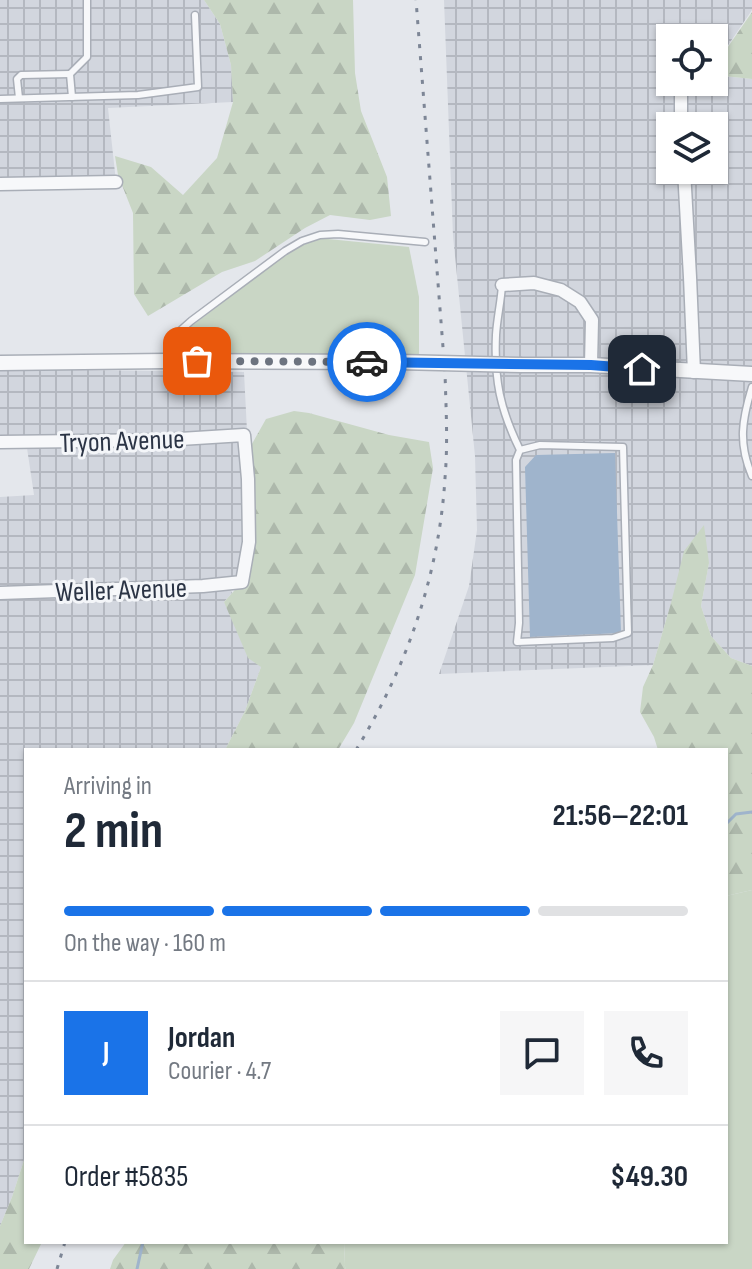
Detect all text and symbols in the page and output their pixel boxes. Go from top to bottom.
map controls [656,24,728,184]
button: locate [656,24,728,96]
button: layers [656,112,728,184]
courier [327,322,407,402]
pin [163,327,231,395]
pin [608,335,676,403]
icon: bag [175,339,219,383]
icon: car [345,340,389,384]
icon: home [620,347,664,391]
street label: Tryon Avenue [59,423,185,460]
street label: Weller Avenue [55,572,187,609]
text: Arriving in [64,771,152,802]
text: 21:56–22:01 [553,798,688,834]
text: 2 min [64,800,163,863]
text: On the way · 160 m [64,928,226,959]
button: chat [500,1011,584,1095]
button: phone [604,1011,688,1095]
text: Jordan [168,1020,235,1056]
text: J [103,1035,109,1071]
text: Courier · 4.7 [168,1056,271,1087]
text: Order #5835 [64,1159,188,1195]
text: $49.30 [610,1159,688,1195]

